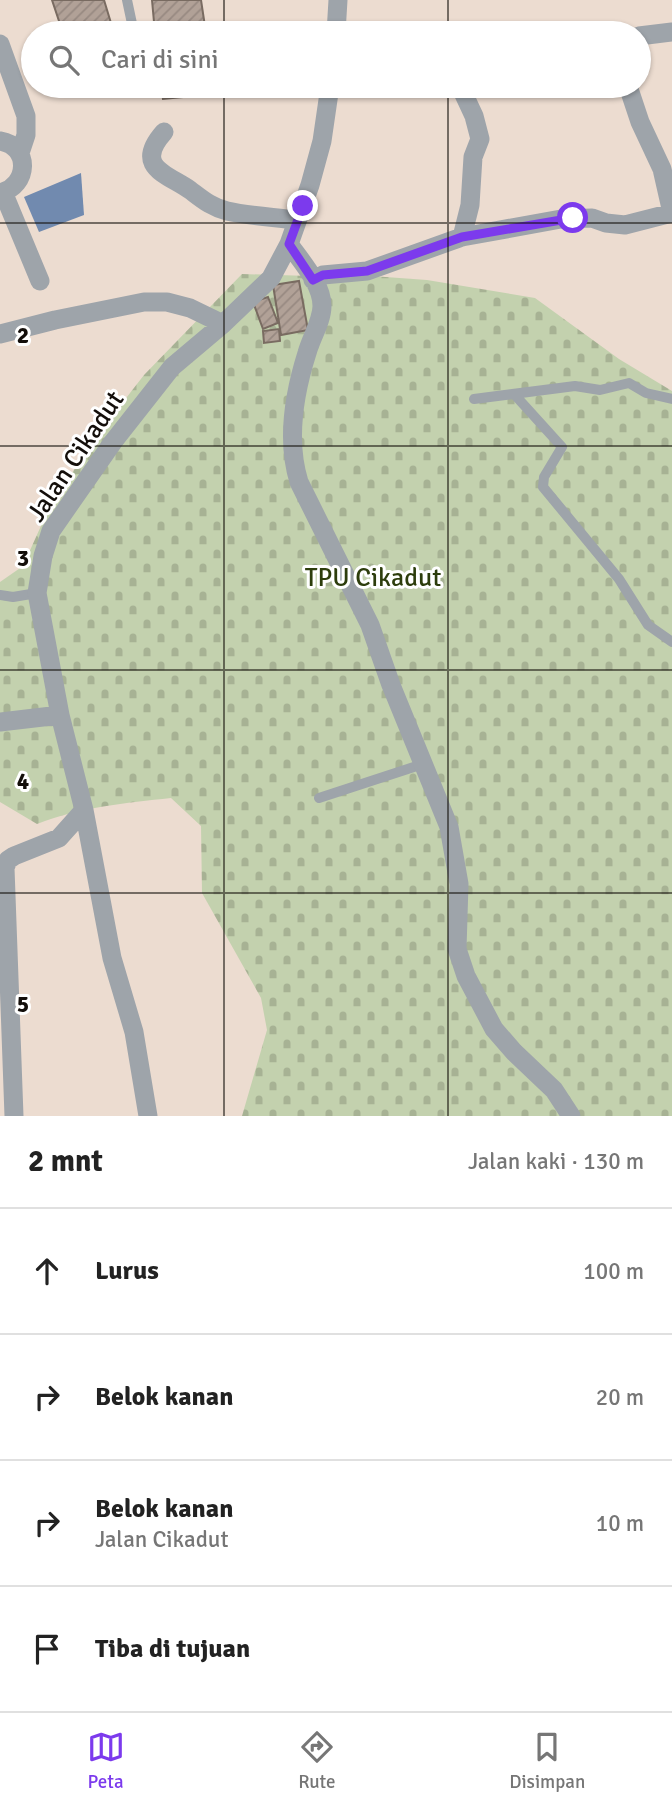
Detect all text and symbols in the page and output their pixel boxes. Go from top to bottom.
search box [21,21,651,98]
icon: search [45,41,83,79]
text: Cari di sini [101,44,219,76]
route end [287,190,318,221]
route start [557,202,588,233]
text: 2 [17,321,29,350]
street label: Jalan Cikadut [20,385,131,528]
text: 3 [17,544,29,573]
park label: TPU Cikadut [305,562,441,594]
text: 4 [17,767,29,796]
text: 5 [17,990,29,1019]
text: 2 mnt [28,1143,103,1180]
text: Jalan kaki · 130 m [468,1147,644,1176]
icon: ahead [28,1252,66,1290]
text: Lurus [95,1255,159,1287]
text: 100 m [583,1257,644,1286]
icon: right [28,1378,66,1416]
text: Belok kanan [95,1381,233,1413]
text: 20 m [596,1383,644,1412]
text: Belok kanan [95,1493,233,1525]
icon: right [28,1504,66,1542]
text: 10 m [596,1509,644,1538]
text: Jalan Cikadut [95,1525,228,1554]
icon: arrive [28,1630,66,1668]
text: Tiba di tujuan [95,1633,250,1665]
tab: Peta [87,1728,125,1794]
tab: Rute [298,1728,336,1794]
tab: Disimpan [509,1728,585,1794]

